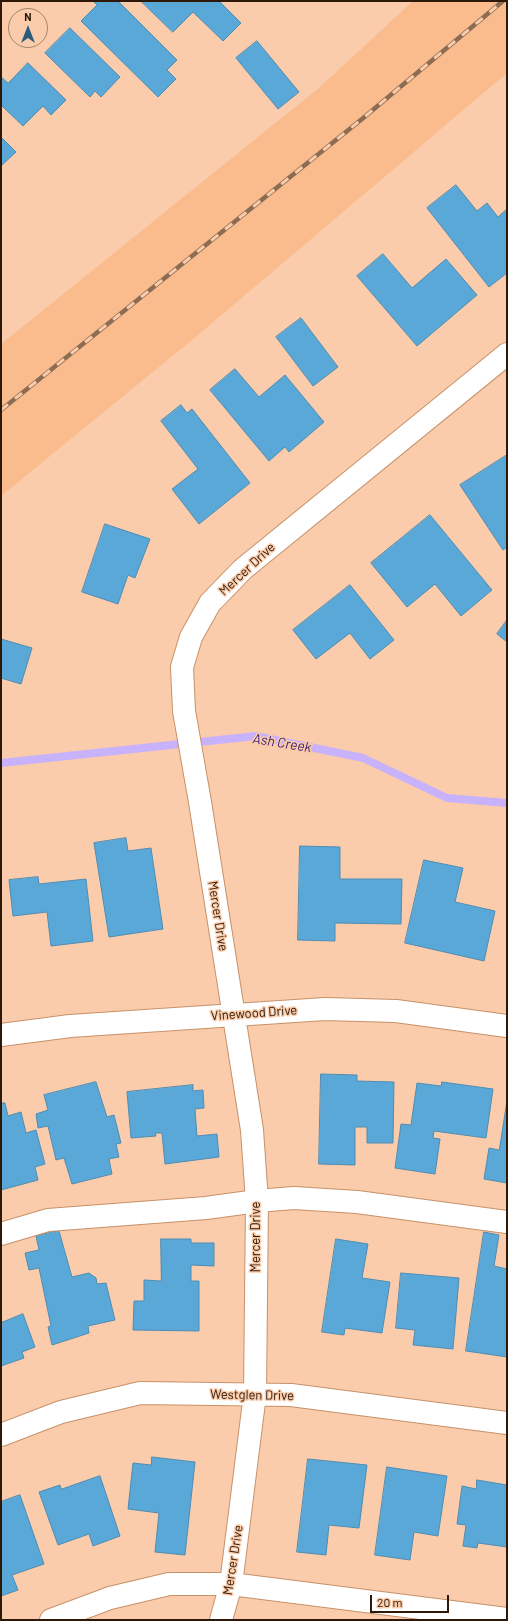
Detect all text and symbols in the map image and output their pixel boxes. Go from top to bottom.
north arrow [8,8,48,48]
text: N [24,10,32,23]
street label: Mercer Drive [216,539,278,599]
water label: Ash Creek [251,730,313,756]
street label: Mercer Drive [205,880,231,952]
street label: Vinewood Drive [210,1002,298,1024]
street label: Mercer Drive [248,1202,264,1272]
street label: Westglen Drive [210,1386,294,1404]
street label: Mercer Drive [220,1524,246,1596]
scale bar [372,1587,451,1613]
text: 20 m [377,1595,403,1609]

